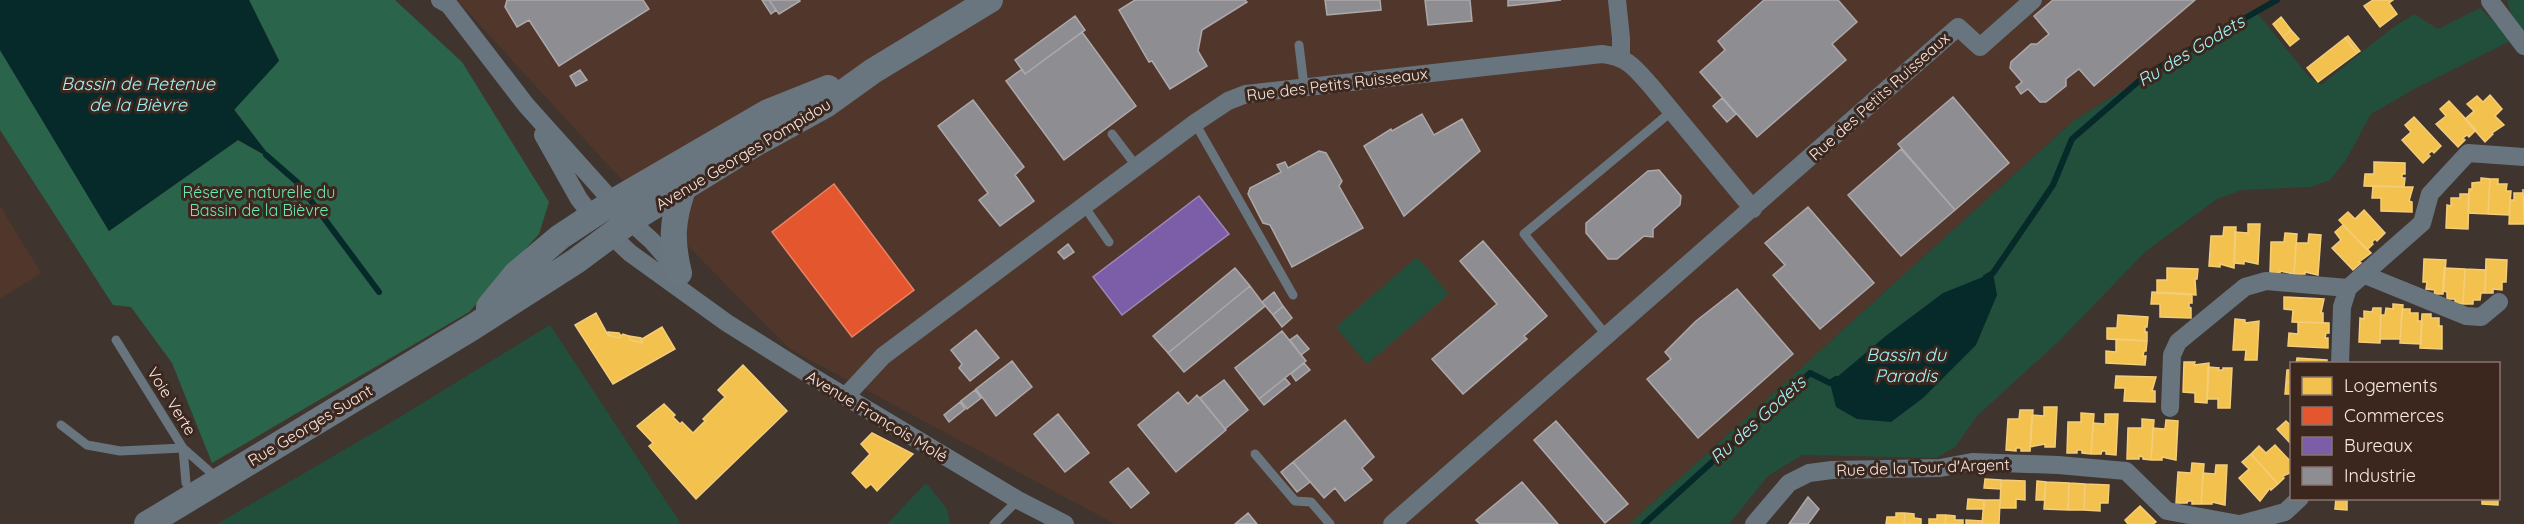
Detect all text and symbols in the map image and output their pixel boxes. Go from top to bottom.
water label: Ru des Godets [2133,9,2250,92]
street label: Rue des Petits Ruisseaux [1805,27,1954,164]
street label: Rue des Petits Ruisseaux [1245,63,1429,105]
water label: Bassin de Retenue de la Bièvre [61,72,216,116]
street label: Avenue Georges Pompidou [652,94,834,214]
park label: Réserve naturelle du Bassin de la Bièvre [183,182,335,220]
water label: Bassin du Paradis [1866,343,1948,387]
legend [2290,362,2500,500]
street label: Voie Verte [143,363,201,439]
street label: Avenue François Molé [803,366,951,466]
water label: Ru des Godets [1705,370,1811,469]
text: Logements [2344,374,2437,397]
street label: Rue Georges Suant [244,380,376,470]
text: Commerces [2344,404,2444,427]
text: Bureaux [2344,434,2413,457]
street label: Rue de la Tour d'Argent [1836,454,2010,480]
text: Industrie [2344,464,2416,487]

